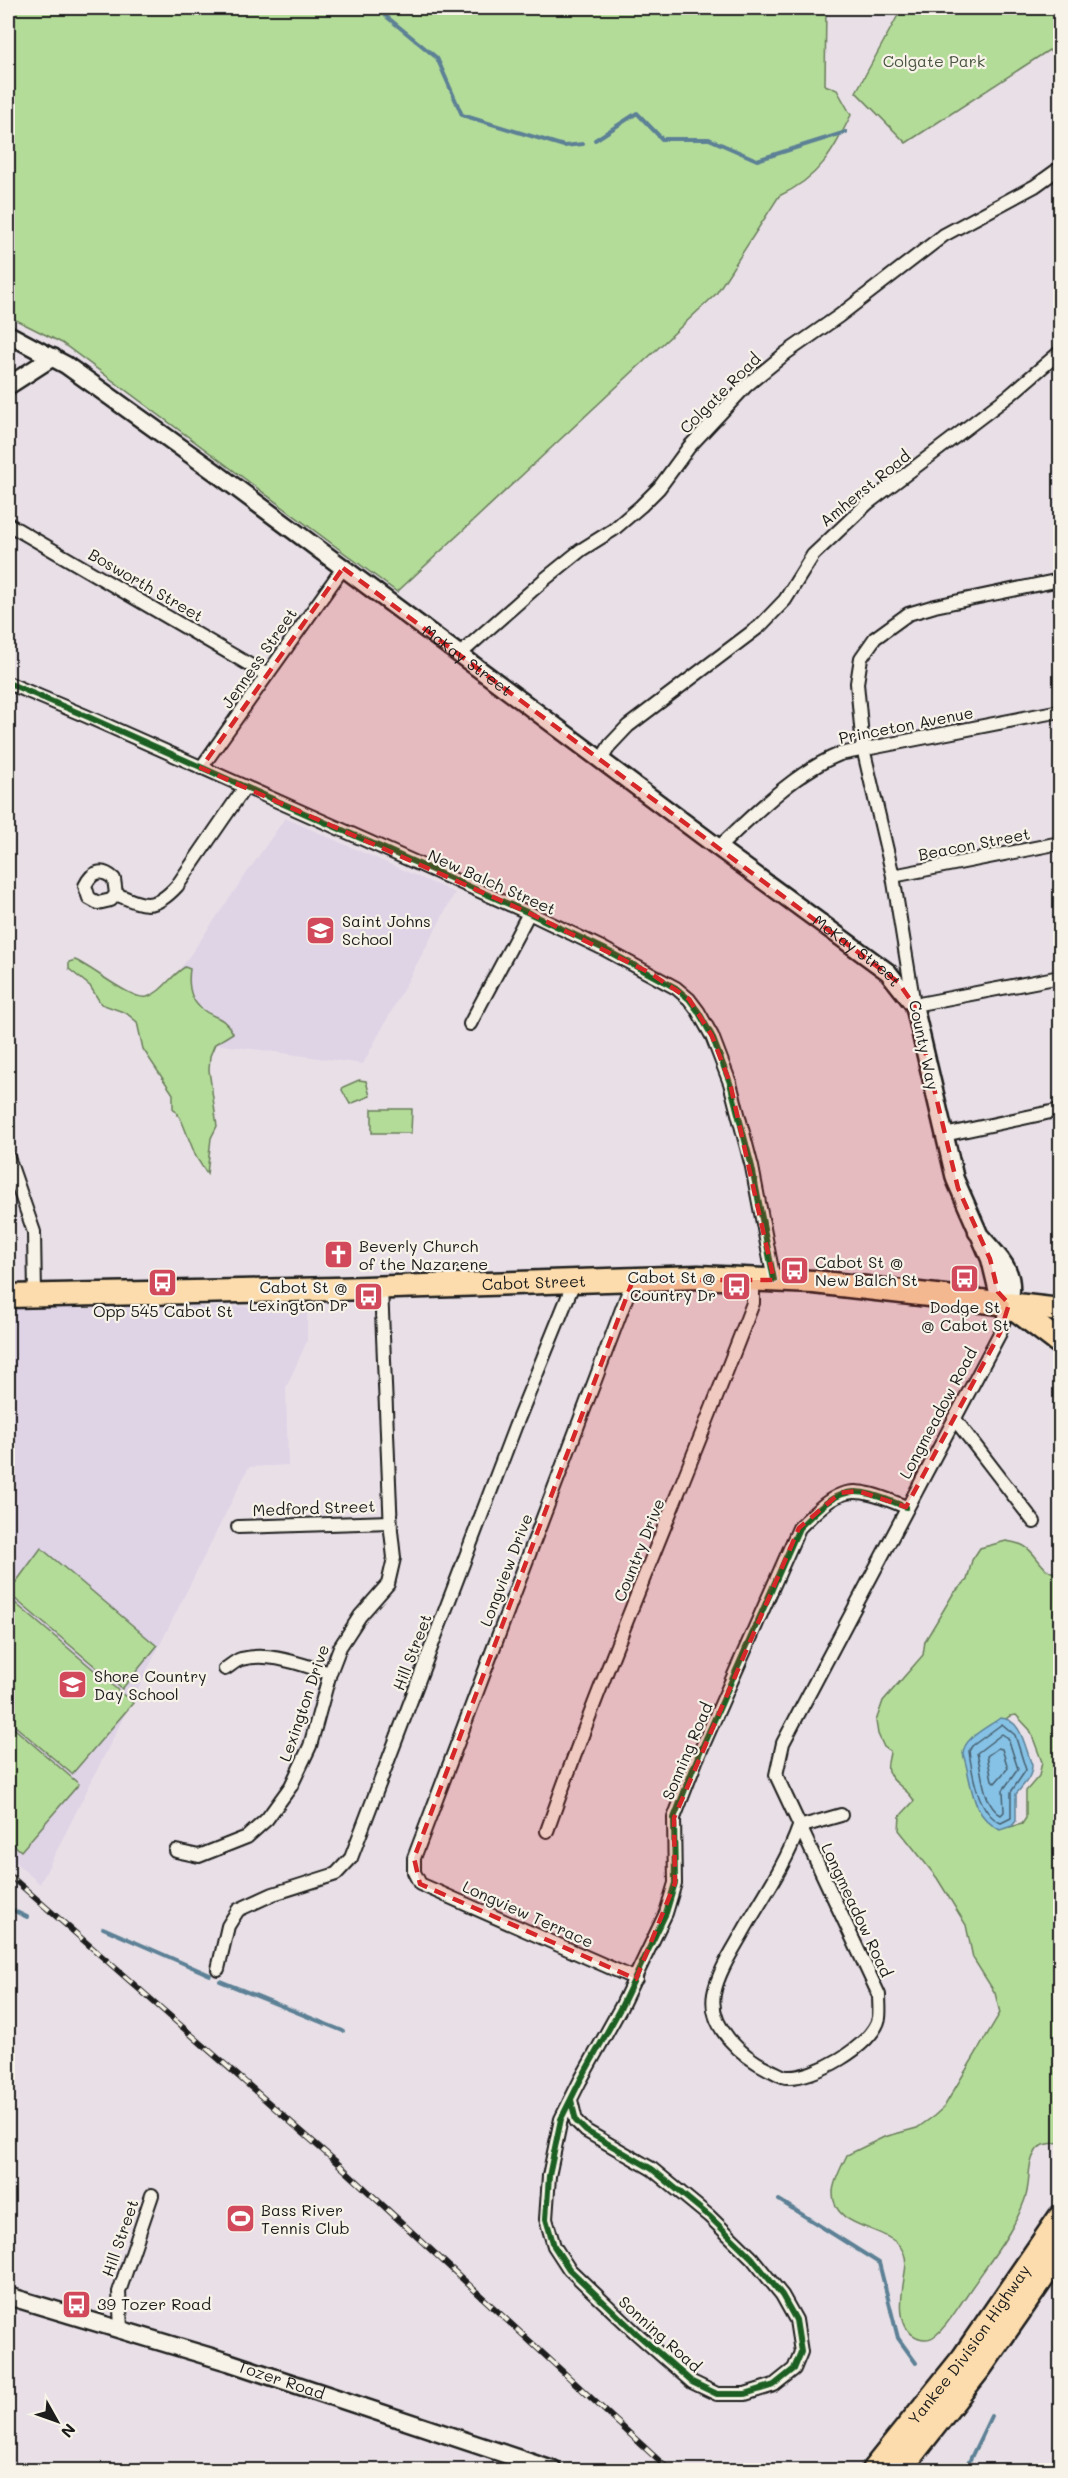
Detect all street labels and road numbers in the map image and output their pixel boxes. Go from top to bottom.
street label: Colgate Road [675,348,765,438]
street label: Amherst Road [815,445,914,531]
street label: Bosworth Street [85,543,207,626]
street label: Jenness Street [216,603,301,712]
street label: McKay Street [419,620,516,700]
street label: Princeton Avenue [837,701,975,748]
street label: Beacon Street [916,822,1032,865]
street label: New Balch Street [425,844,559,919]
street label: McKay Street [809,909,906,990]
street label: County Way [905,998,944,1092]
street label: Cabot Street [481,1270,586,1294]
street label: Longmeadow Road [894,1344,981,1482]
street label: Medford Street [252,1495,376,1520]
street label: Country Drive [608,1495,669,1604]
street label: Longview Drive [474,1510,537,1629]
street label: Hill Street [387,1611,436,1693]
street label: Lexington Drive [274,1642,333,1764]
street label: Sonning Road [657,1699,717,1803]
street label: Longmeadow Road [817,1839,898,1980]
street label: Longview Terrace [460,1875,597,1952]
street label: Hill Street [97,2196,143,2279]
street label: Yankee Division Highway [903,2260,1034,2429]
street label: Sonning Road [615,2291,706,2376]
street label: Tozer Road [235,2355,328,2403]

